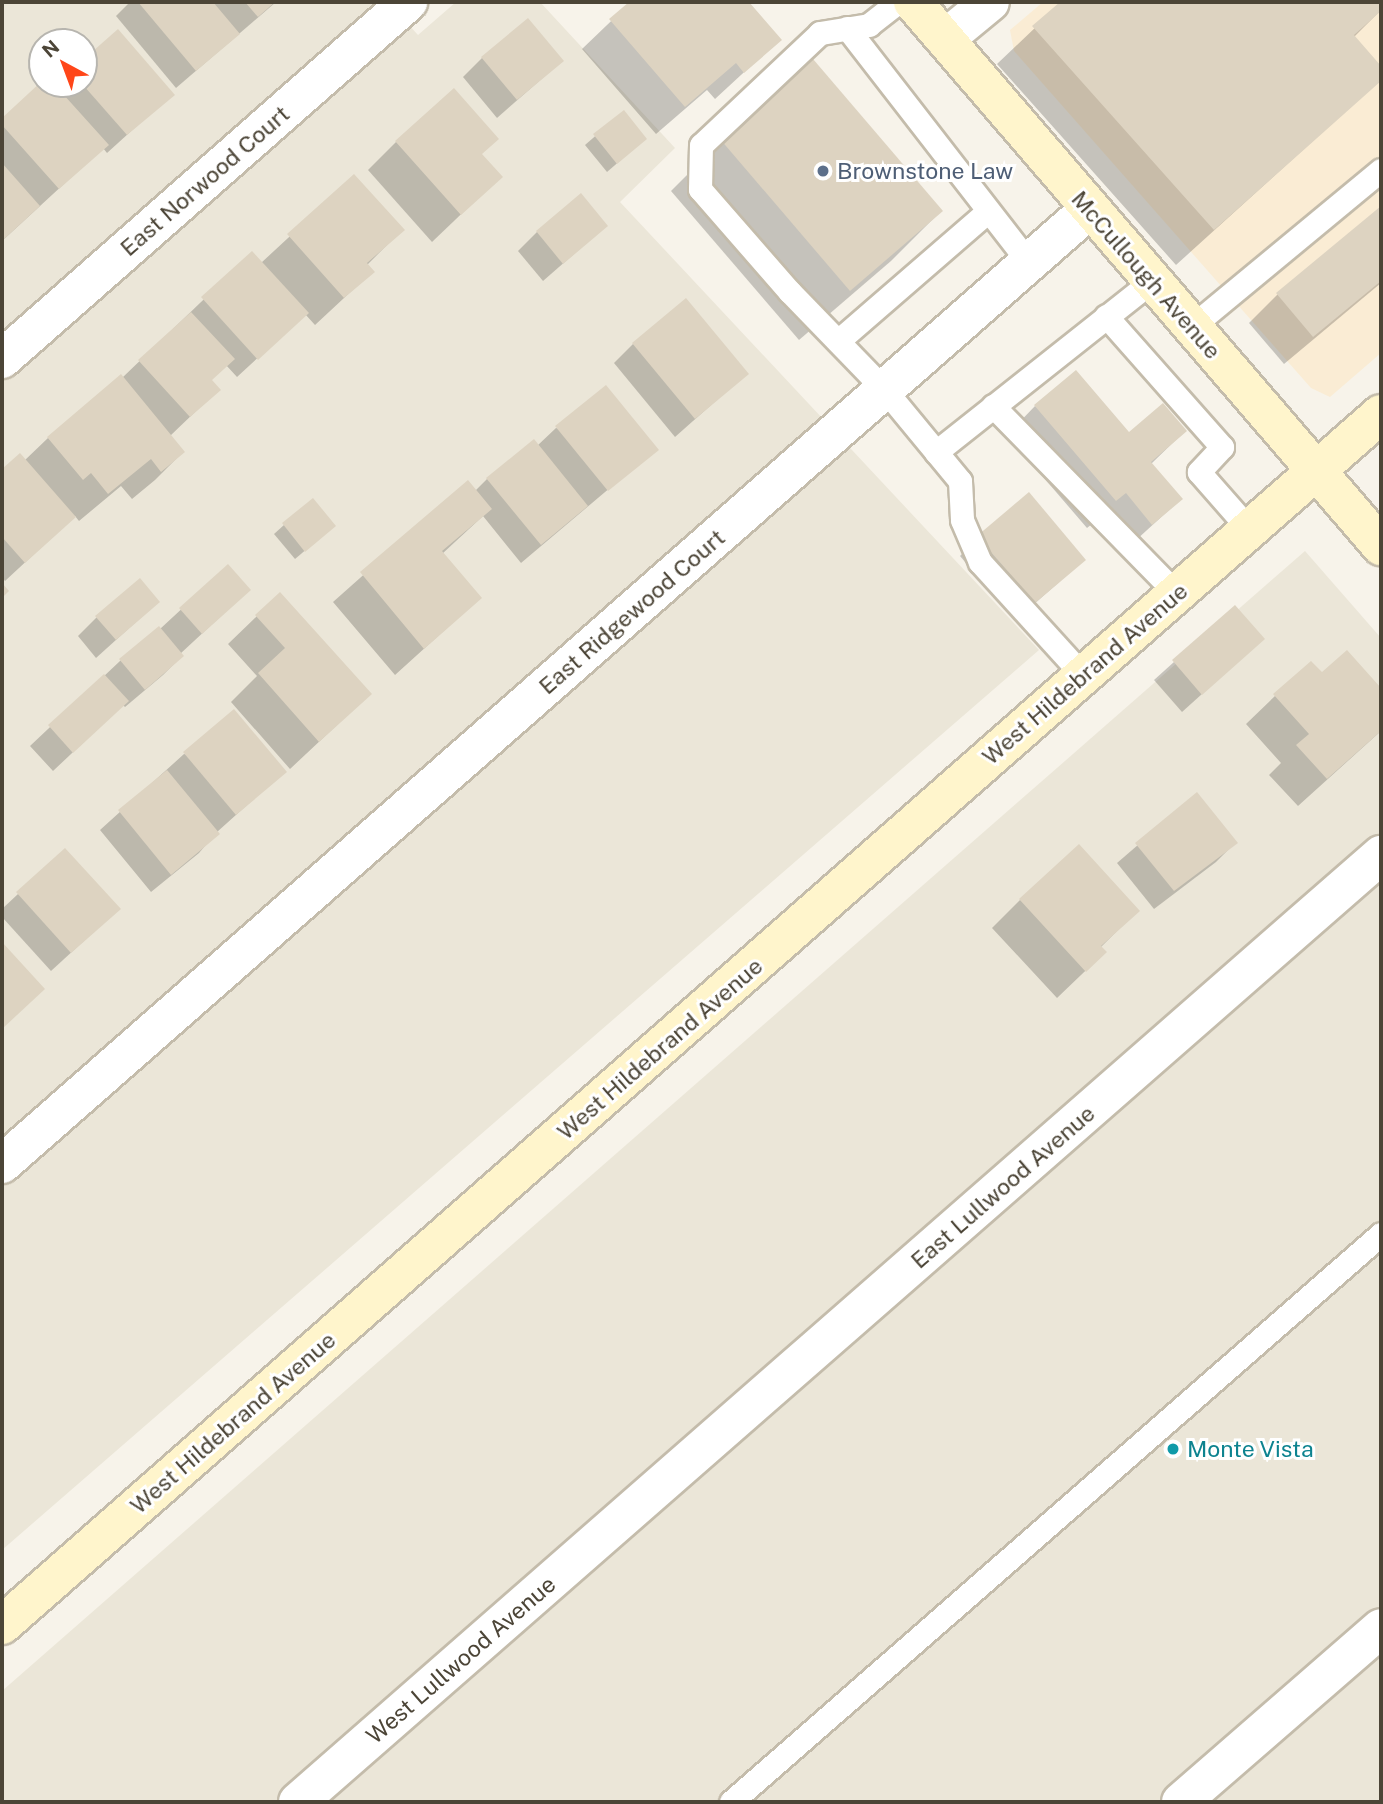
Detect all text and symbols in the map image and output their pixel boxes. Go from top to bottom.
north arrow [28,28,98,98]
text: N [38,35,63,62]
street label: East Norwood Court [115,100,295,262]
place label: Brownstone Law [837,157,1013,185]
marker: Brownstone Law [815,163,831,179]
street label: McCullough Avenue [1066,185,1226,365]
street label: East Ridgewood Court [533,524,731,700]
street label: West Hildebrand Avenue [977,577,1193,771]
street label: West Hildebrand Avenue [552,952,768,1146]
street label: East Lullwood Avenue [905,1100,1101,1274]
street label: West Hildebrand Avenue [125,1326,341,1520]
place label: Monte Vista [1187,1435,1314,1463]
marker: Monte Vista [1165,1441,1181,1457]
street label: West Lullwood Avenue [361,1570,561,1750]

